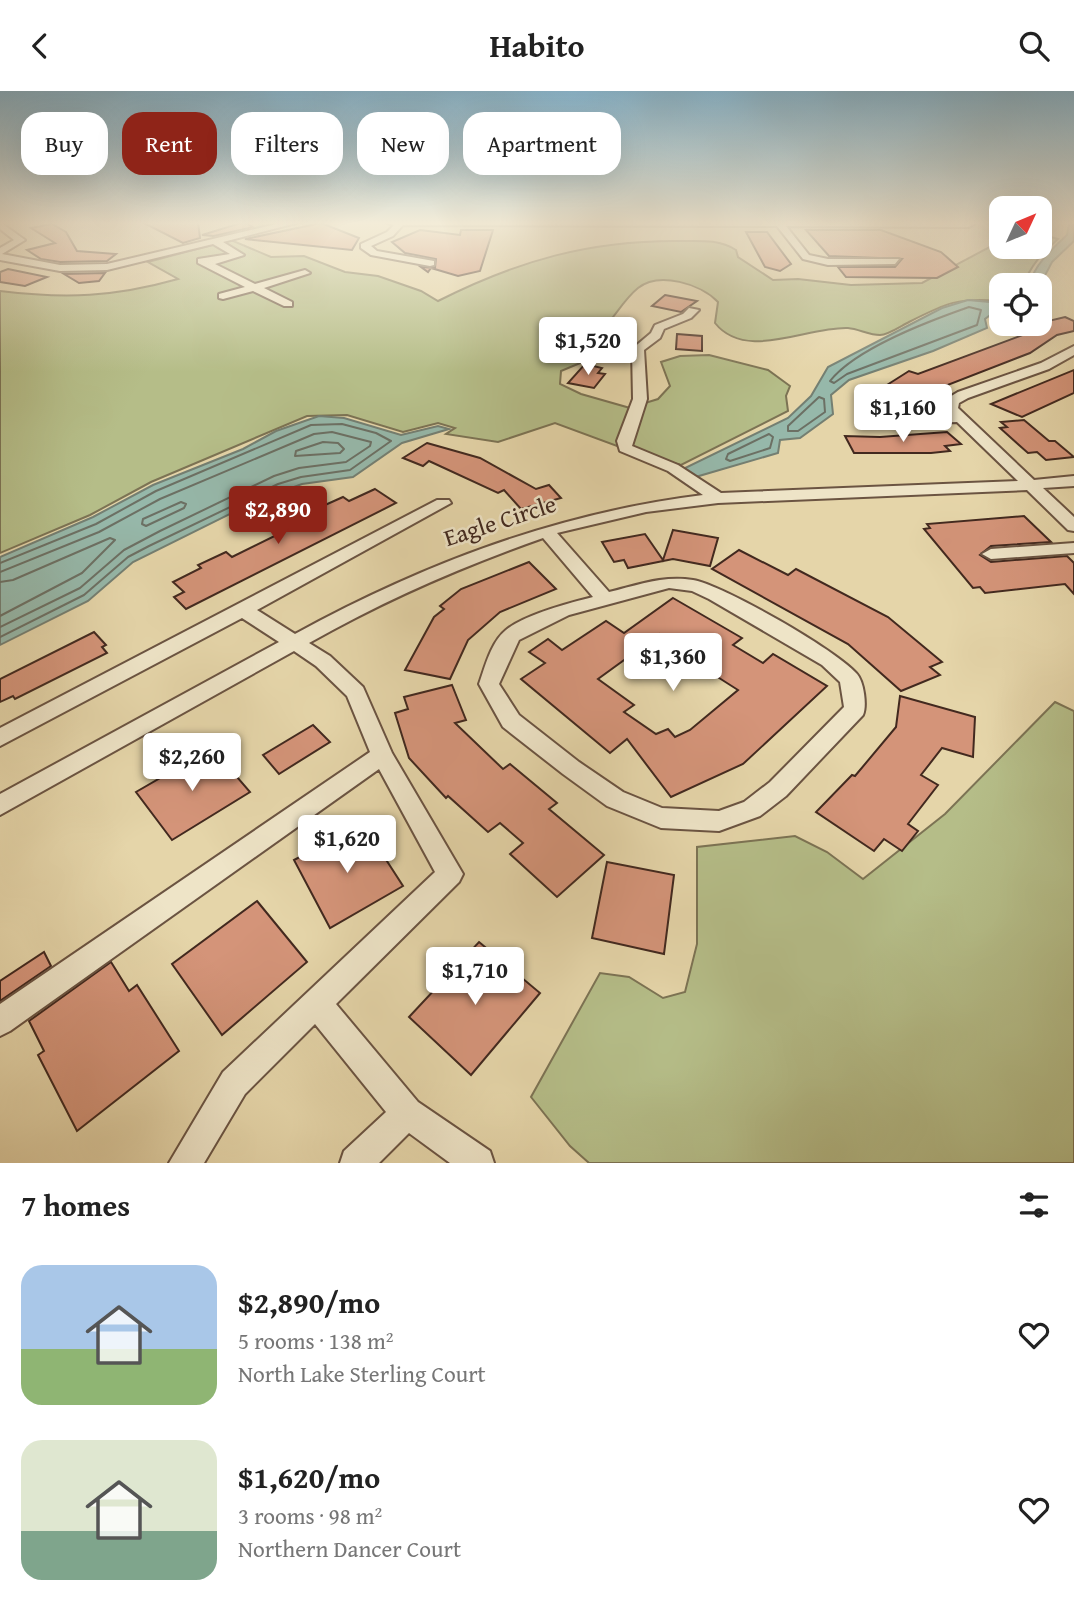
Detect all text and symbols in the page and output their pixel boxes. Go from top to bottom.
text: Habito [489,22,585,69]
icon: back [21,27,59,65]
icon: search [1015,27,1053,65]
chip: Buy [21,112,108,175]
chip: Rent [122,112,217,175]
chip: Filters [231,112,343,175]
chip: New [357,112,449,175]
chip: Apartment [463,112,621,175]
north arrow [989,196,1052,259]
map controls [989,196,1052,336]
button: locate [989,273,1052,336]
pin: $1,520 [531,317,645,377]
text: $1,520 [555,323,621,356]
pin: $1,160 [846,385,960,444]
text: $1,160 [870,390,936,423]
street label: Eagle Circle [439,486,561,555]
pin: $2,890 [221,487,335,546]
text: $2,890 [245,492,311,525]
pin: $1,360 [616,633,730,693]
text: $1,360 [640,639,706,672]
pin: $2,260 [135,733,249,793]
text: $2,260 [159,739,225,772]
pin: $1,620 [290,815,404,875]
text: $1,620 [314,821,380,854]
pin: $1,710 [418,947,532,1007]
text: $1,710 [442,953,508,986]
text: 7 homes [21,1183,130,1227]
icon: filters [1015,1186,1053,1224]
text: $2,890/mo [238,1280,380,1324]
icon: home [77,1293,161,1377]
icon: heart [1015,1316,1053,1354]
text: 5 rooms · 138 m² [238,1324,393,1357]
text: North Lake Sterling Court [238,1357,486,1390]
text: $1,620/mo [238,1455,380,1499]
icon: home [77,1468,161,1552]
icon: heart [1015,1491,1053,1529]
text: 3 rooms · 98 m² [238,1499,382,1532]
text: Northern Dancer Court [238,1532,461,1565]

